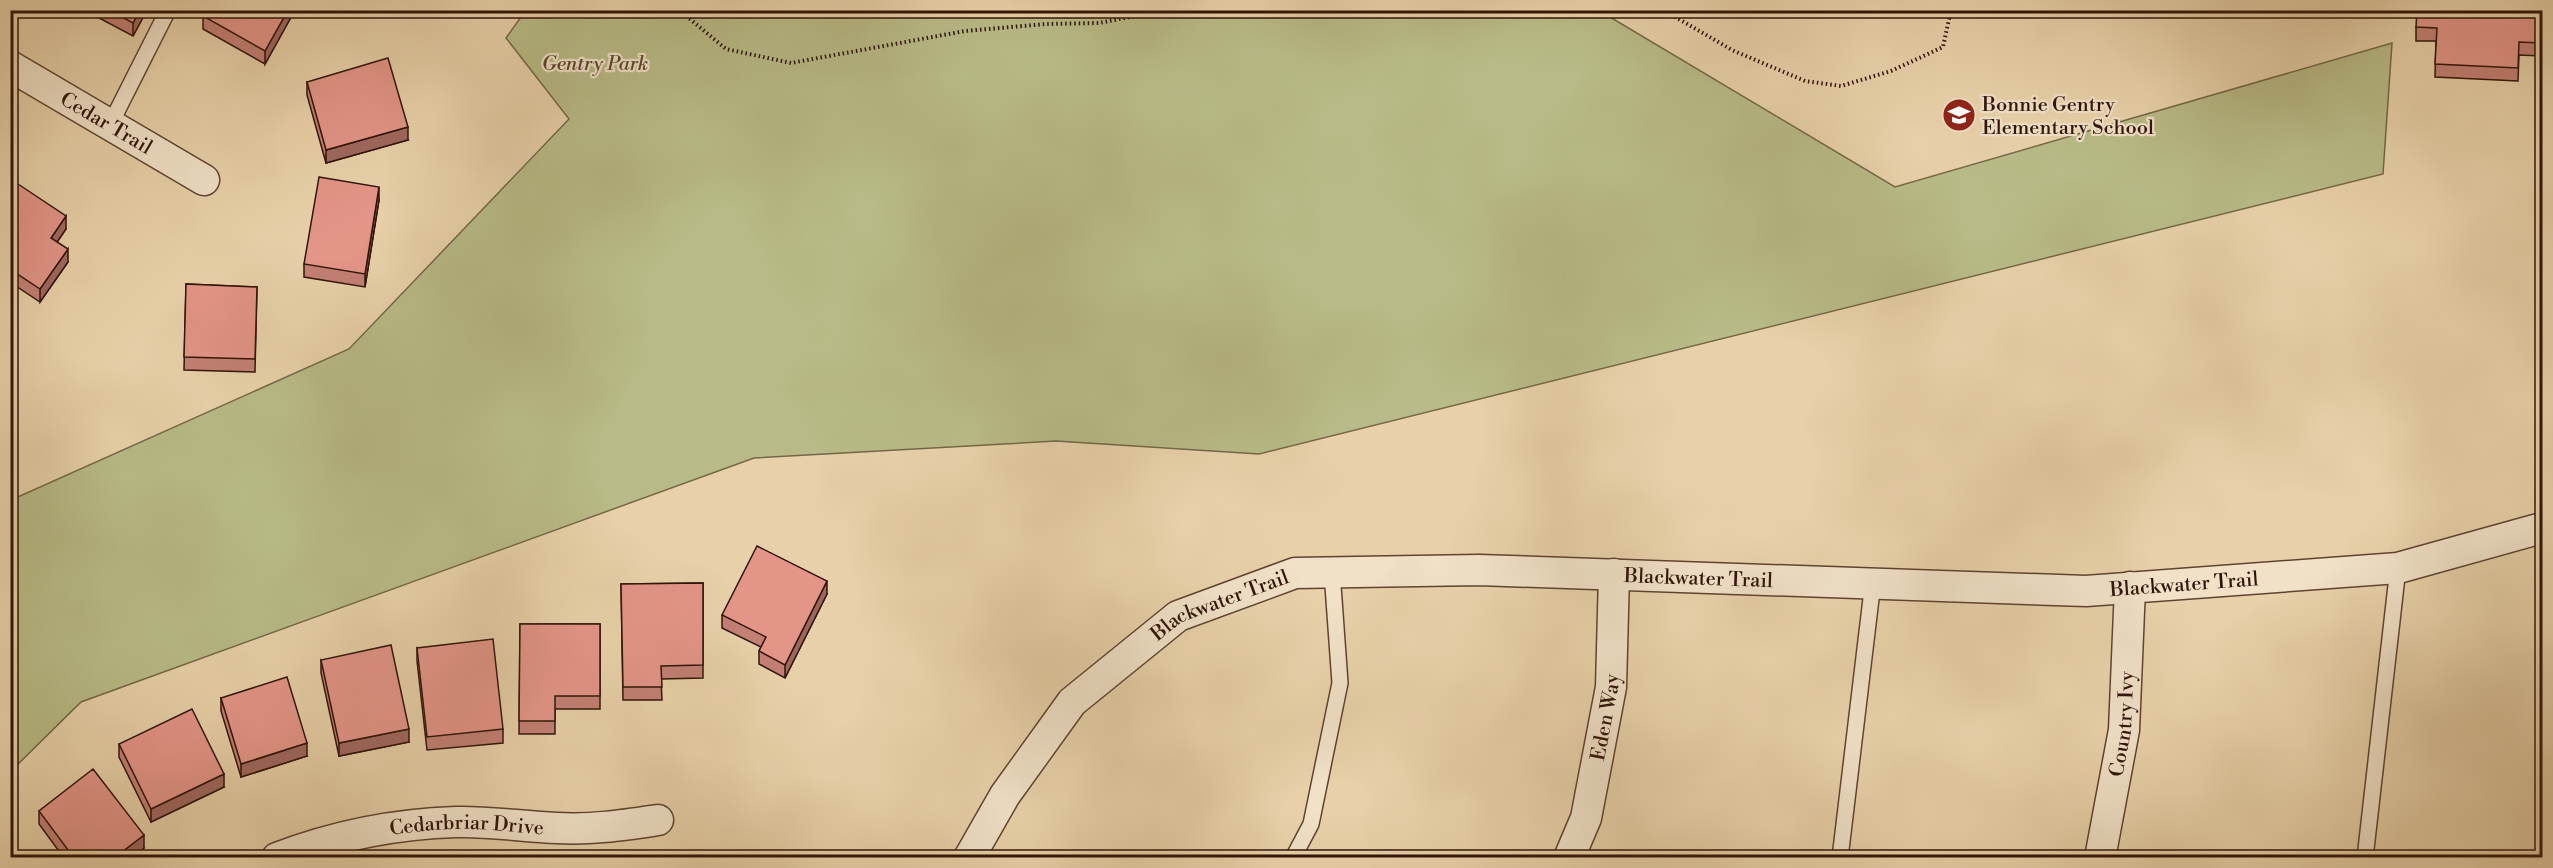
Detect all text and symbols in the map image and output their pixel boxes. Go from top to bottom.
park label: Gentry Park [542,52,648,77]
street label: Cedar Trail [55,87,156,161]
place label: Bonnie Gentry Elementary School [1981,93,2154,141]
school or university icon: Bonnie Gentry Elementary School [1941,97,1977,133]
street label: Blackwater Trail [1623,564,1773,594]
street label: Blackwater Trail [1145,565,1293,648]
street label: Blackwater Trail [2108,567,2259,603]
street label: Country Ivy [2104,671,2140,779]
street label: Eden Way [1586,673,1626,763]
street label: Cedarbriar Drive [388,811,545,842]

